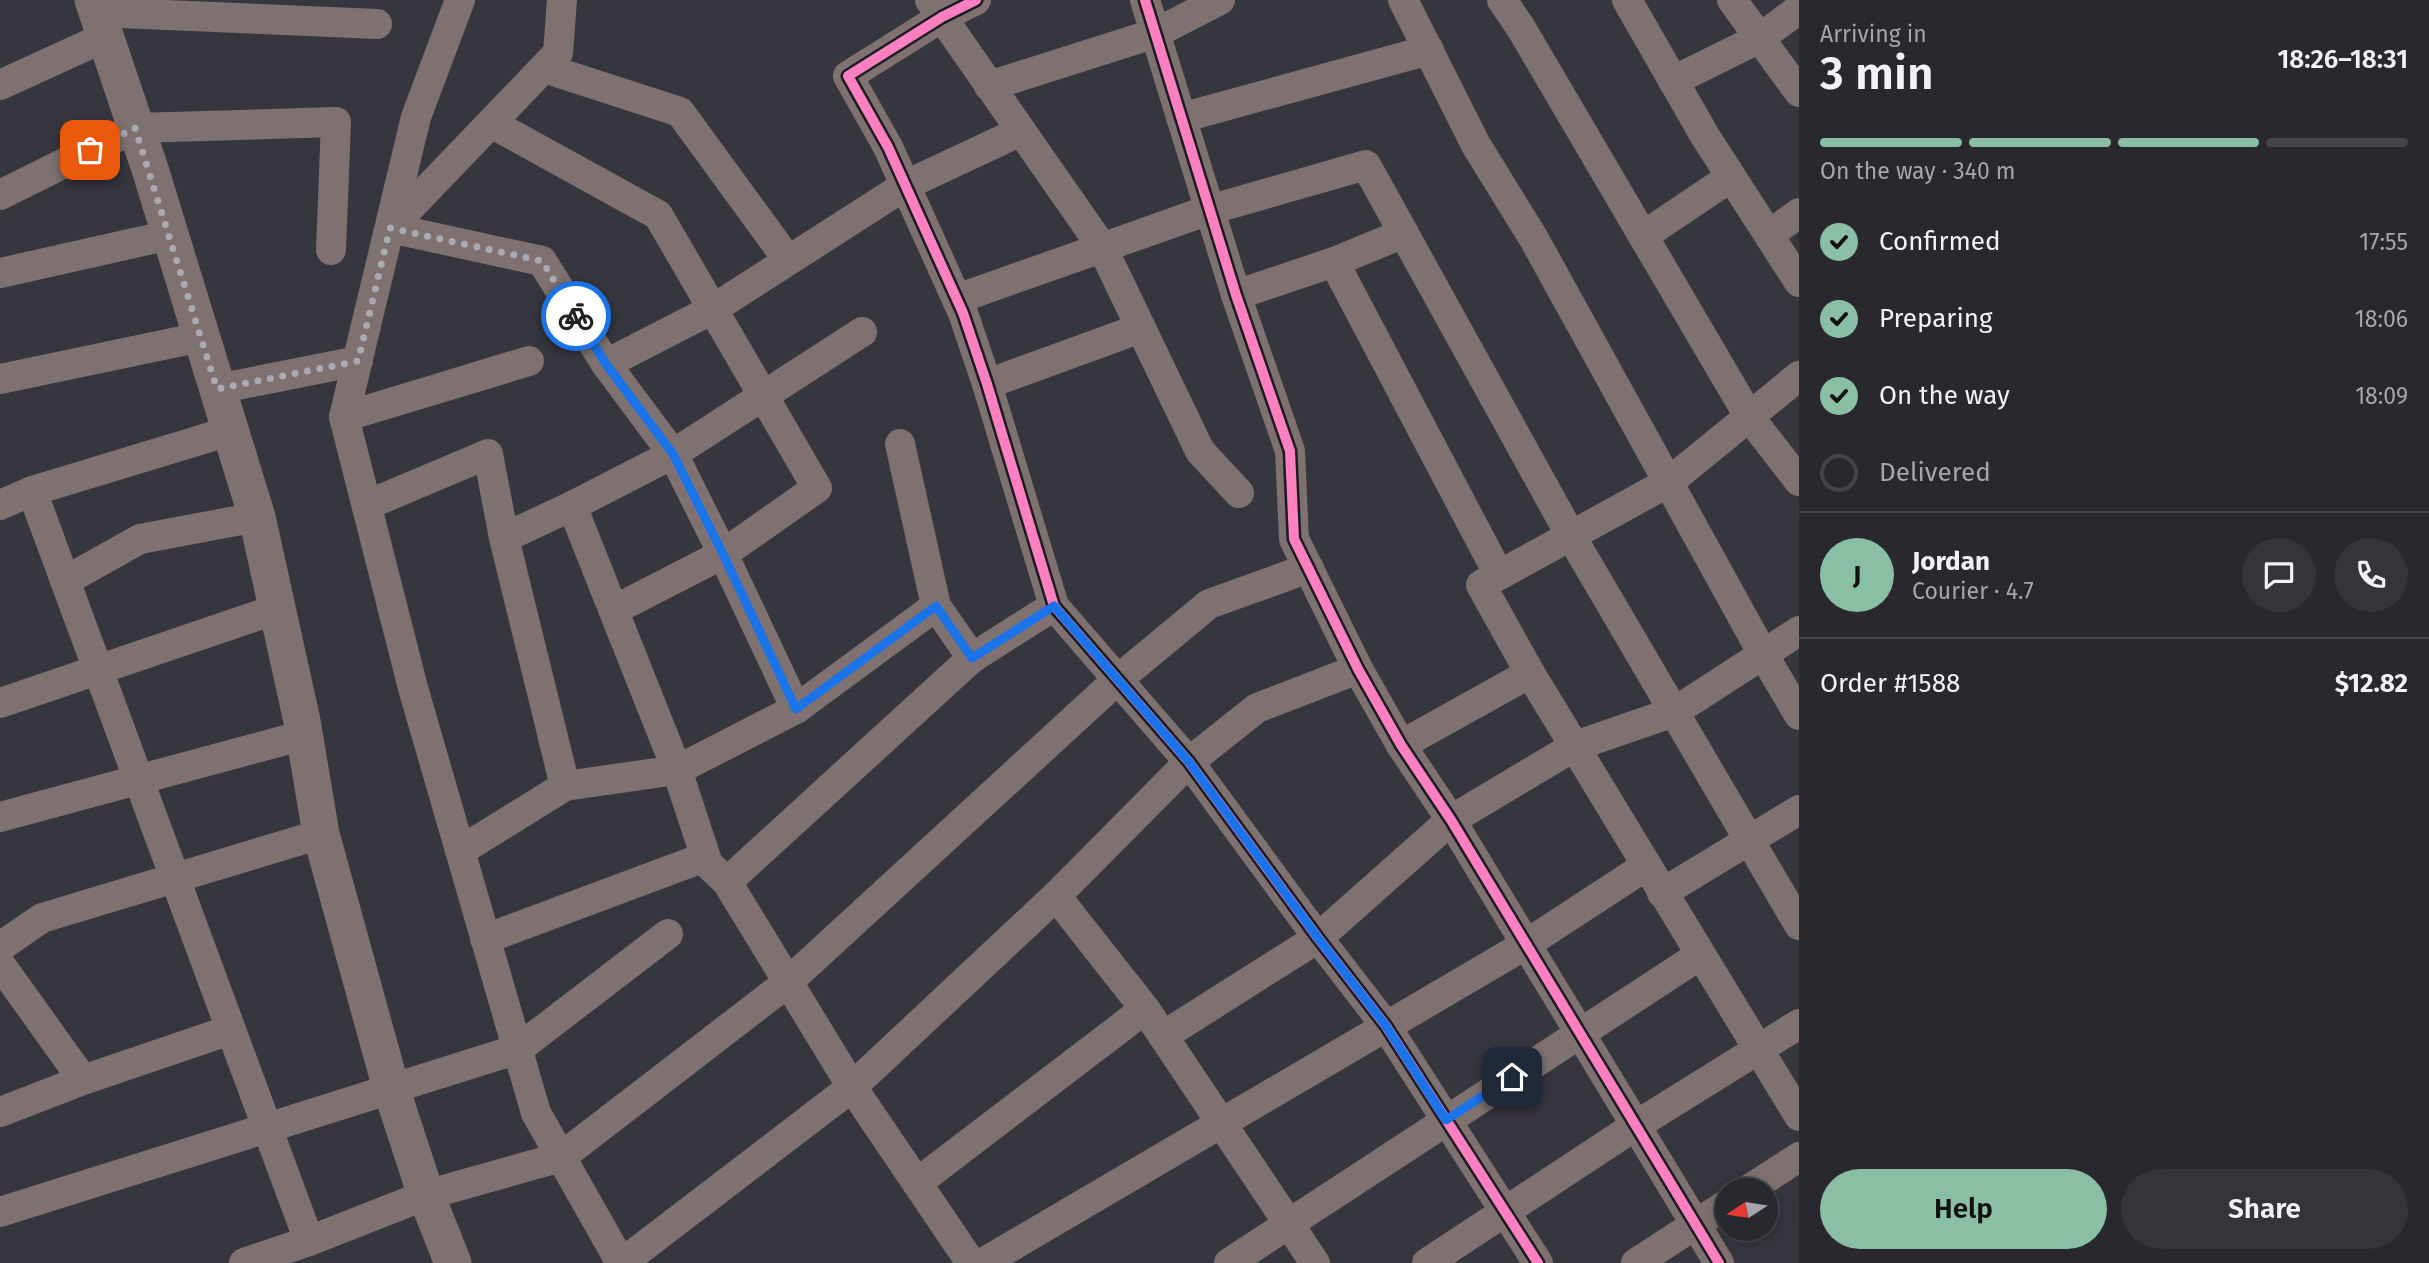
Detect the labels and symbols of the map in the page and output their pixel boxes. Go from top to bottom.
pin [60,120,120,180]
courier [541,281,611,351]
pin [1482,1047,1542,1107]
north arrow [1715,1178,1778,1241]

